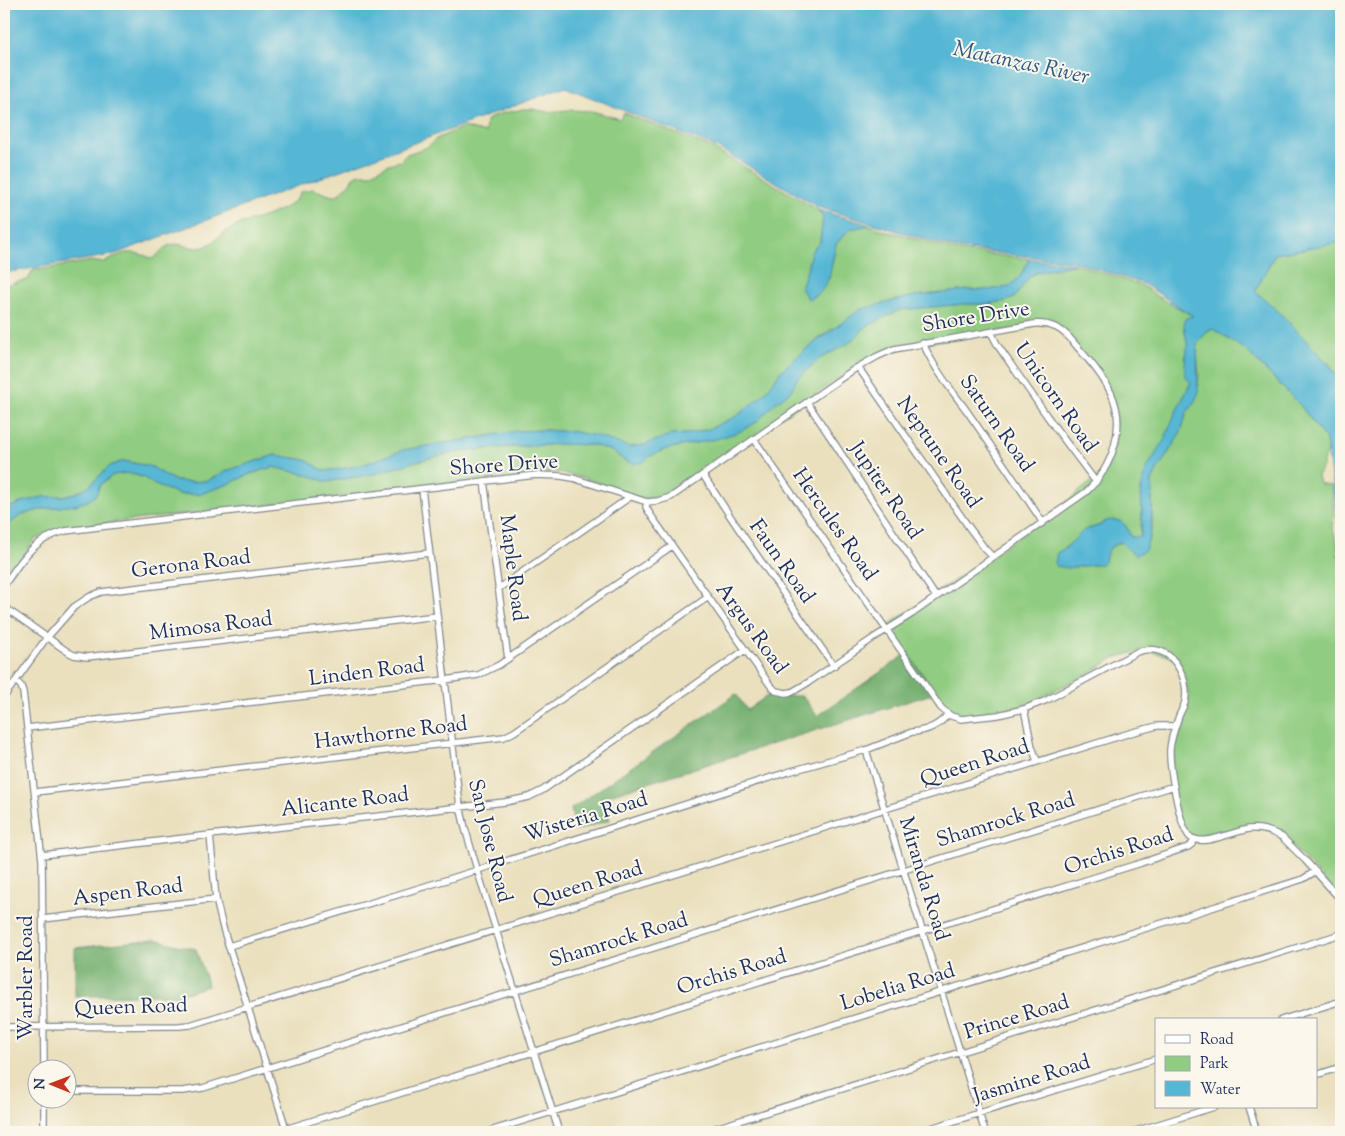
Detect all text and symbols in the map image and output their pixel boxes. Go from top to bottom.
water label: Matanzas River [950,34,1092,94]
street label: Shore Drive [920,295,1032,341]
street label: Unicorn Road [1006,337,1104,459]
street label: Saturn Road [951,369,1041,479]
street label: Neptune Road [888,391,988,515]
street label: Jupiter Road [841,435,929,546]
street label: Shore Drive [449,447,559,485]
street label: Hercules Road [784,463,884,587]
street label: Maple Road [491,513,533,623]
street label: Faun Road [741,514,821,610]
street label: Gerona Road [130,543,253,587]
street label: Argus Road [707,577,795,681]
street label: Mimosa Road [148,605,274,649]
street label: Linden Road [307,651,427,695]
street label: Hawthorne Road [313,710,469,758]
street label: Queen Road [916,732,1034,796]
street label: San Jose Road [459,776,519,906]
street label: Alicante Road [279,780,411,826]
street label: Wisteria Road [520,785,652,851]
street label: Shamrock Road [933,786,1079,856]
street label: Miranda Road [890,813,956,945]
street label: Orchis Road [1060,820,1178,884]
street label: Queen Road [529,854,647,916]
street label: Aspen Road [71,871,185,915]
street label: Shamrock Road [546,906,692,976]
street label: Warbler Road [12,915,42,1041]
street label: Orchis Road [673,942,791,1004]
street label: Lobelia Road [837,956,959,1020]
street label: Prince Road [961,988,1073,1048]
street label: Queen Road [74,991,188,1025]
legend [1155,1018,1318,1108]
text: Road [1200,1030,1234,1051]
street label: Jasmine Road [969,1048,1094,1112]
text: Park [1200,1054,1229,1075]
north arrow [28,1058,78,1108]
text: N [31,1078,51,1090]
text: Water [1200,1080,1241,1101]

